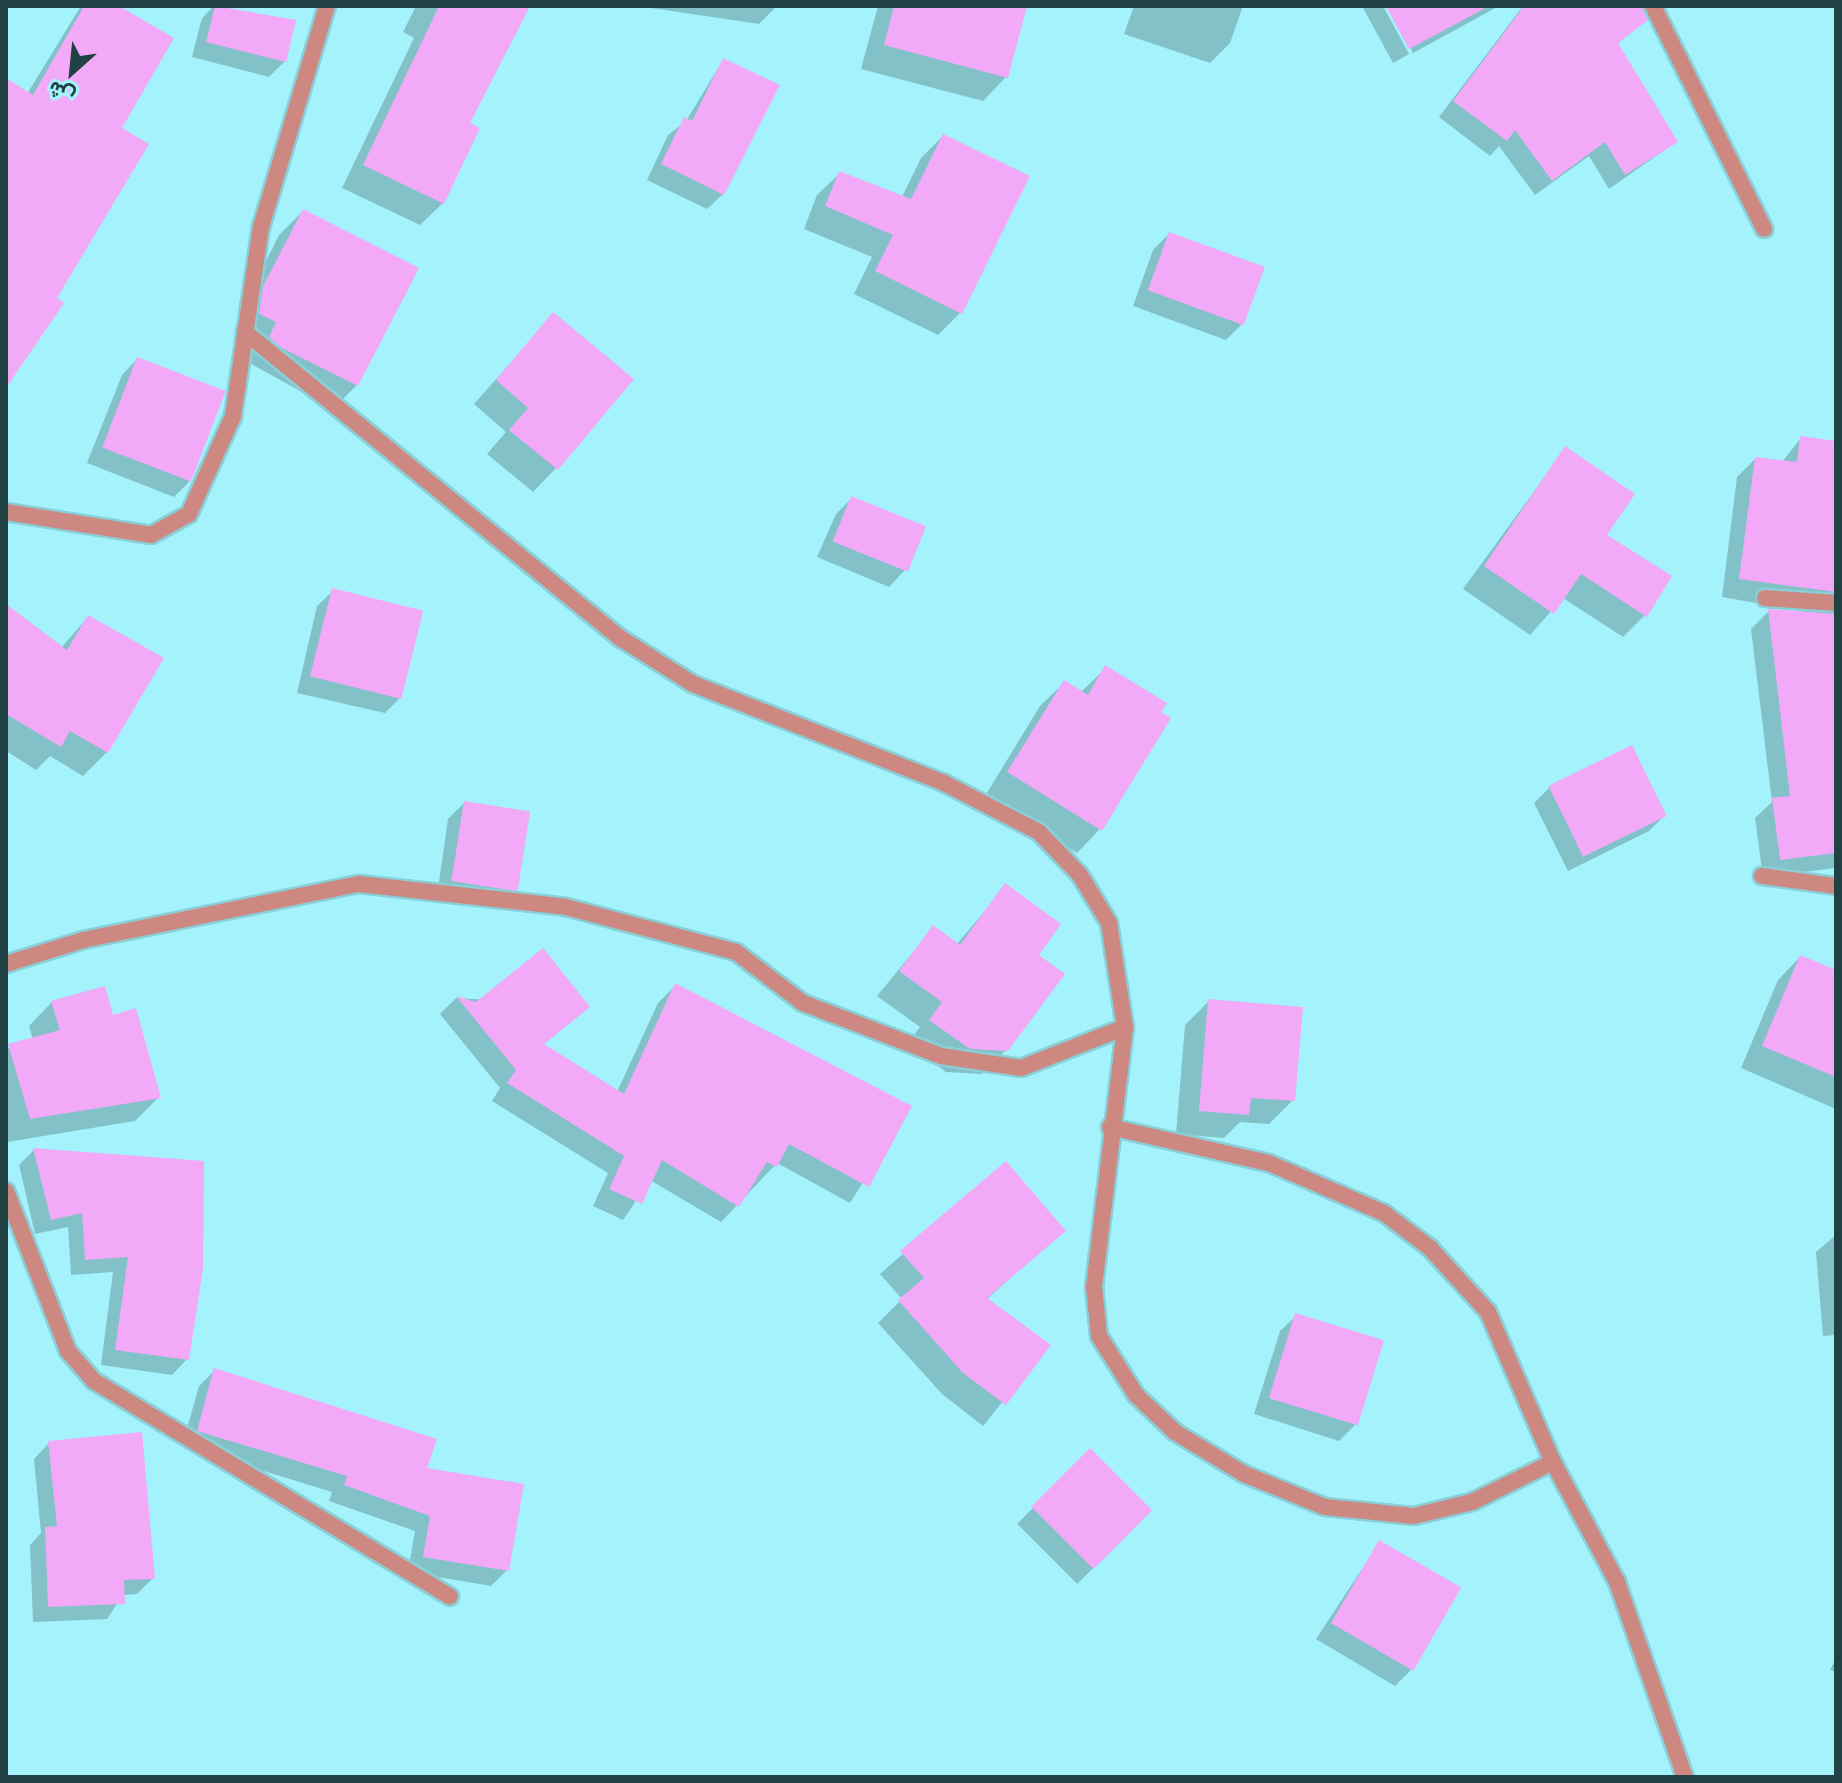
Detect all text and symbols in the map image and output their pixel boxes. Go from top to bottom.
north arrow [32,32,112,112]
text: ش [43,75,79,112]

